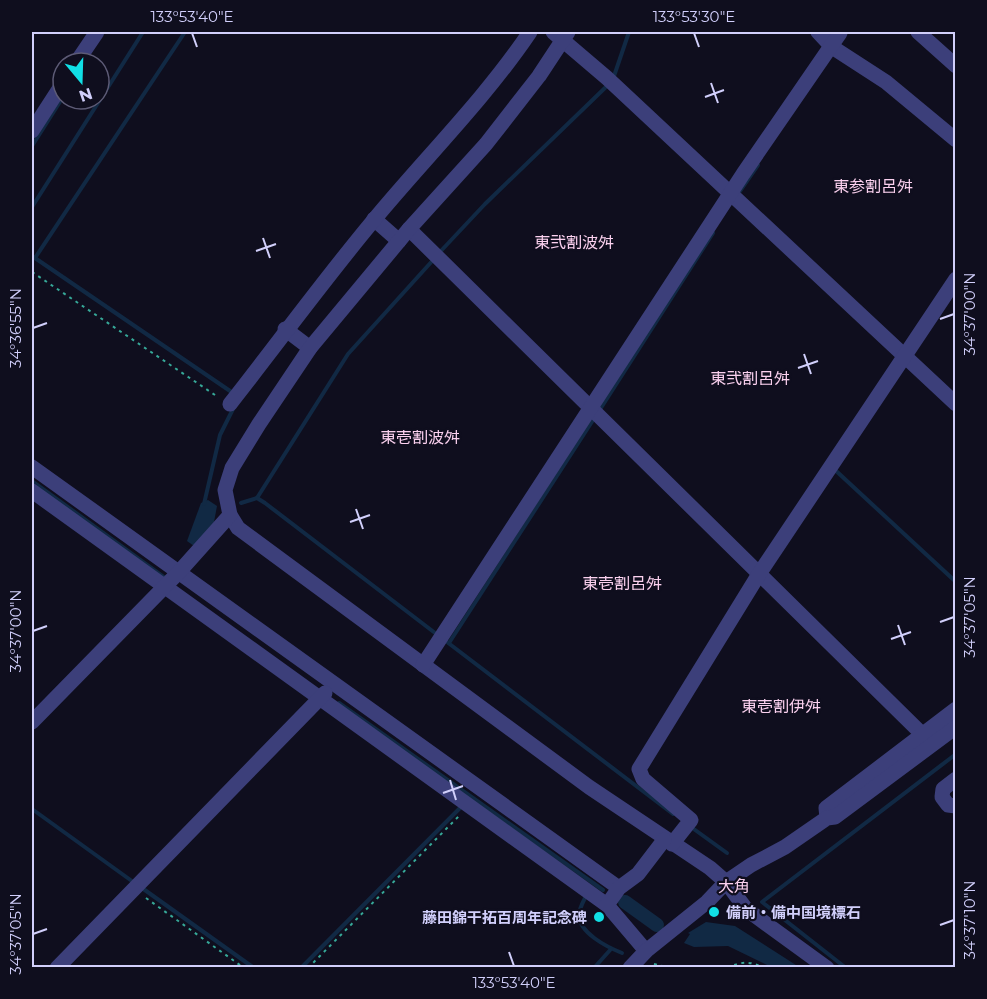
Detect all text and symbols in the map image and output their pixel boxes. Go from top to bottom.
text: 133°53'40"E [150,7,234,26]
text: 133°53'30"E [653,7,735,26]
north arrow [51,51,111,111]
text: N [77,84,95,106]
district label: 東参割呂舛 [833,177,913,196]
district label: 東弐割波舛 [534,233,614,252]
text: 34°37'00"N [960,273,979,355]
text: 34°36'55"N [6,288,25,368]
district label: 東弐割呂舛 [710,369,790,388]
district label: 東壱割波舛 [380,428,460,447]
district label: 東壱割呂舛 [582,574,662,593]
text: 34°37'05"N [960,576,979,658]
text: 34°37'00"N [6,590,25,672]
district label: 東壱割伊舛 [741,697,821,716]
district label: 大角 [718,877,750,896]
text: 34°37'10"N [960,880,979,960]
text: 34°37'05"N [6,893,25,975]
place label: 備前・備中国境標石 [726,903,861,922]
marker: 備前・備中国境標石 [707,905,721,919]
place label: 藤田錦干拓百周年記念碑 [422,908,587,927]
marker: 藤田錦干拓百周年記念碑 [592,910,606,924]
text: 133°53'40"E [472,973,556,992]

